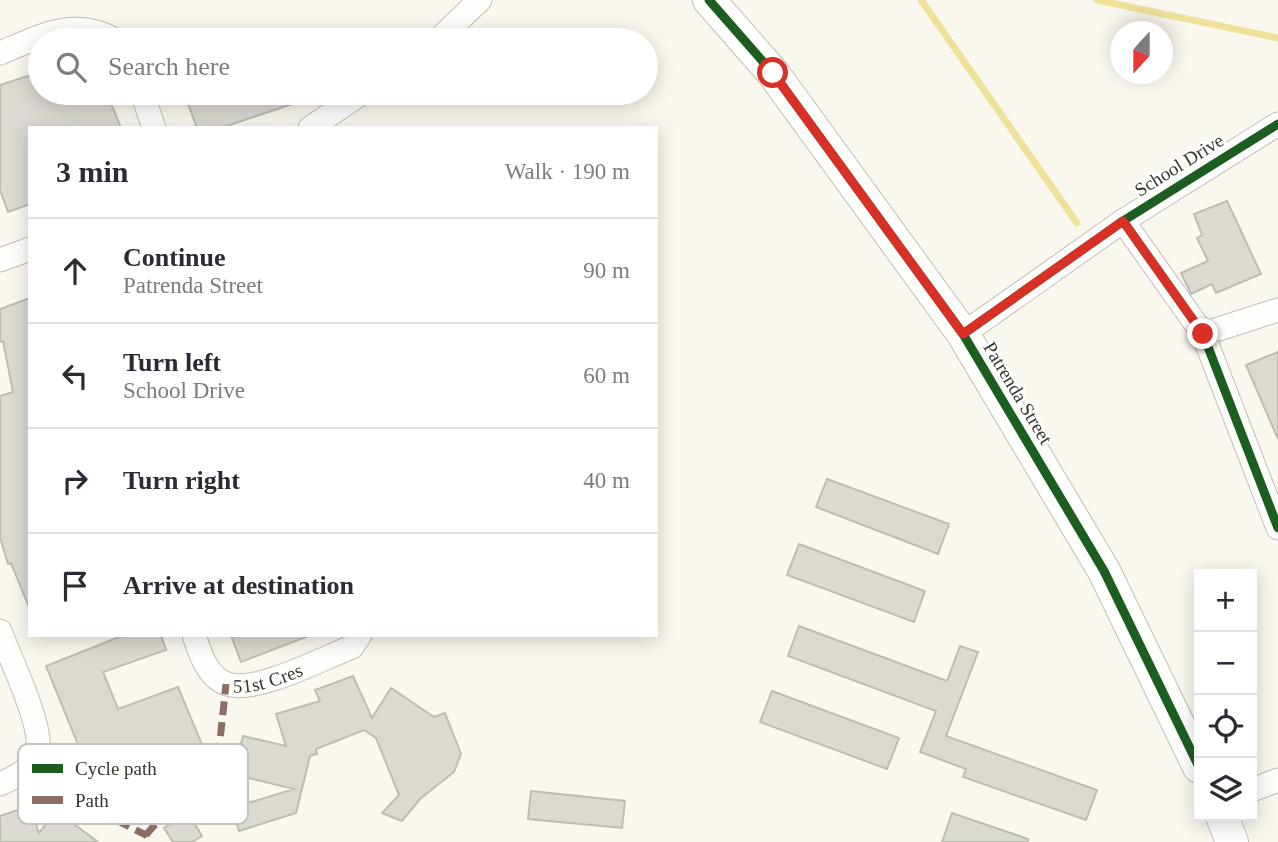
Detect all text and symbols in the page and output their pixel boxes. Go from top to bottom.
north arrow [1110,21,1173,84]
search box [28,28,658,105]
icon: search [52,48,90,86]
text: Search here [108,52,230,81]
route start [757,57,788,88]
street label: School Drive [1131,129,1227,201]
text: 3 min [56,155,129,188]
text: Walk · 190 m [505,159,630,184]
text: Continue [123,243,226,272]
icon: ahead [56,252,94,290]
text: 90 m [583,258,630,283]
text: Patrenda Street [123,273,263,298]
route end [1187,318,1218,349]
street label: Patrenda Street [979,338,1057,449]
text: Turn left [123,348,221,377]
icon: left [56,357,94,395]
text: 60 m [583,363,630,388]
text: School Drive [123,378,245,403]
icon: right [56,462,94,500]
text: Turn right [123,466,240,495]
text: 40 m [583,468,630,493]
icon: arrive [56,567,94,605]
map controls [1194,569,1257,821]
button: + [1194,569,1257,632]
text: Arrive at destination [123,571,354,600]
button: − [1194,632,1257,695]
street label: 51st Cres [233,659,306,696]
button: locate [1194,695,1257,758]
legend [18,744,248,824]
text: Cycle path [75,758,157,779]
button: layers [1194,758,1257,821]
text: Path [75,790,109,811]

